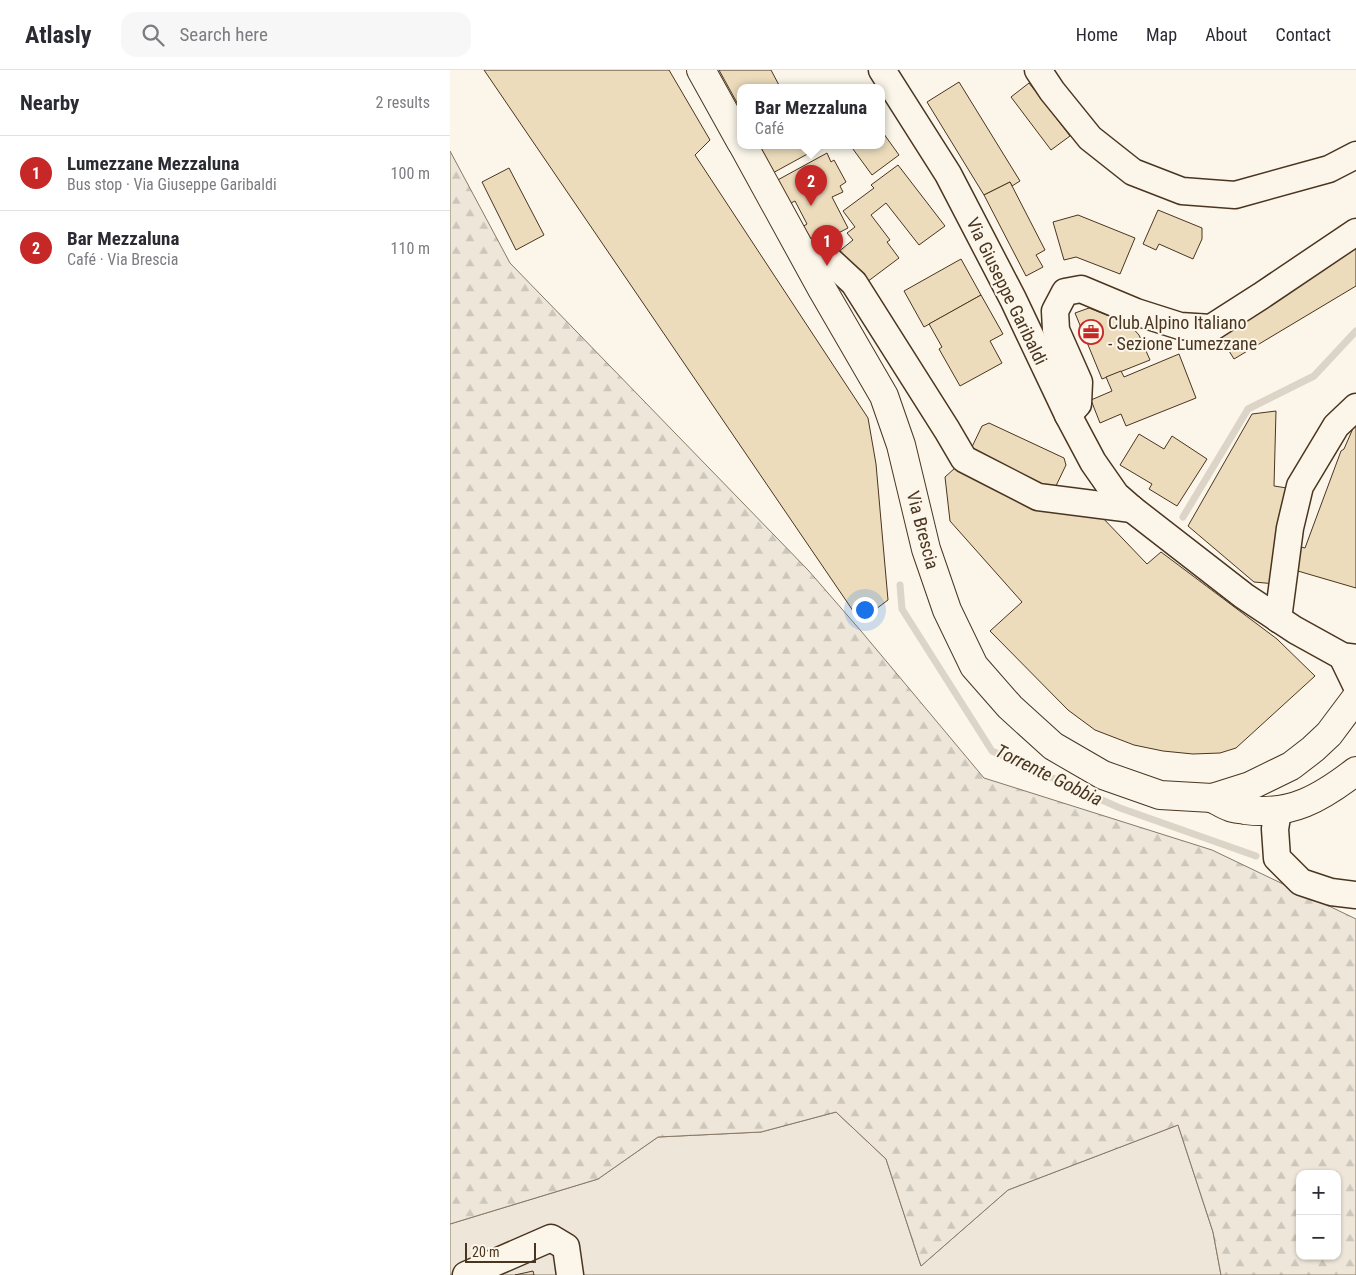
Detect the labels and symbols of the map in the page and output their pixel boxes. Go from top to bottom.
pin: 2 [795,165,827,206]
street label: Via Giuseppe Garibaldi [962,214,1052,368]
pin: 1 [811,225,843,266]
place label: Club Alpino Italiano - Sezione Lumezzane [1108,312,1257,354]
office icon: Club Alpino Italiano - Sezione Lumezzane [1078,319,1104,345]
street label: Via Brescia [903,489,943,571]
your location [852,597,878,623]
water label: Torrente Gobbia [992,739,1106,811]
scale bar [465,1240,536,1263]

